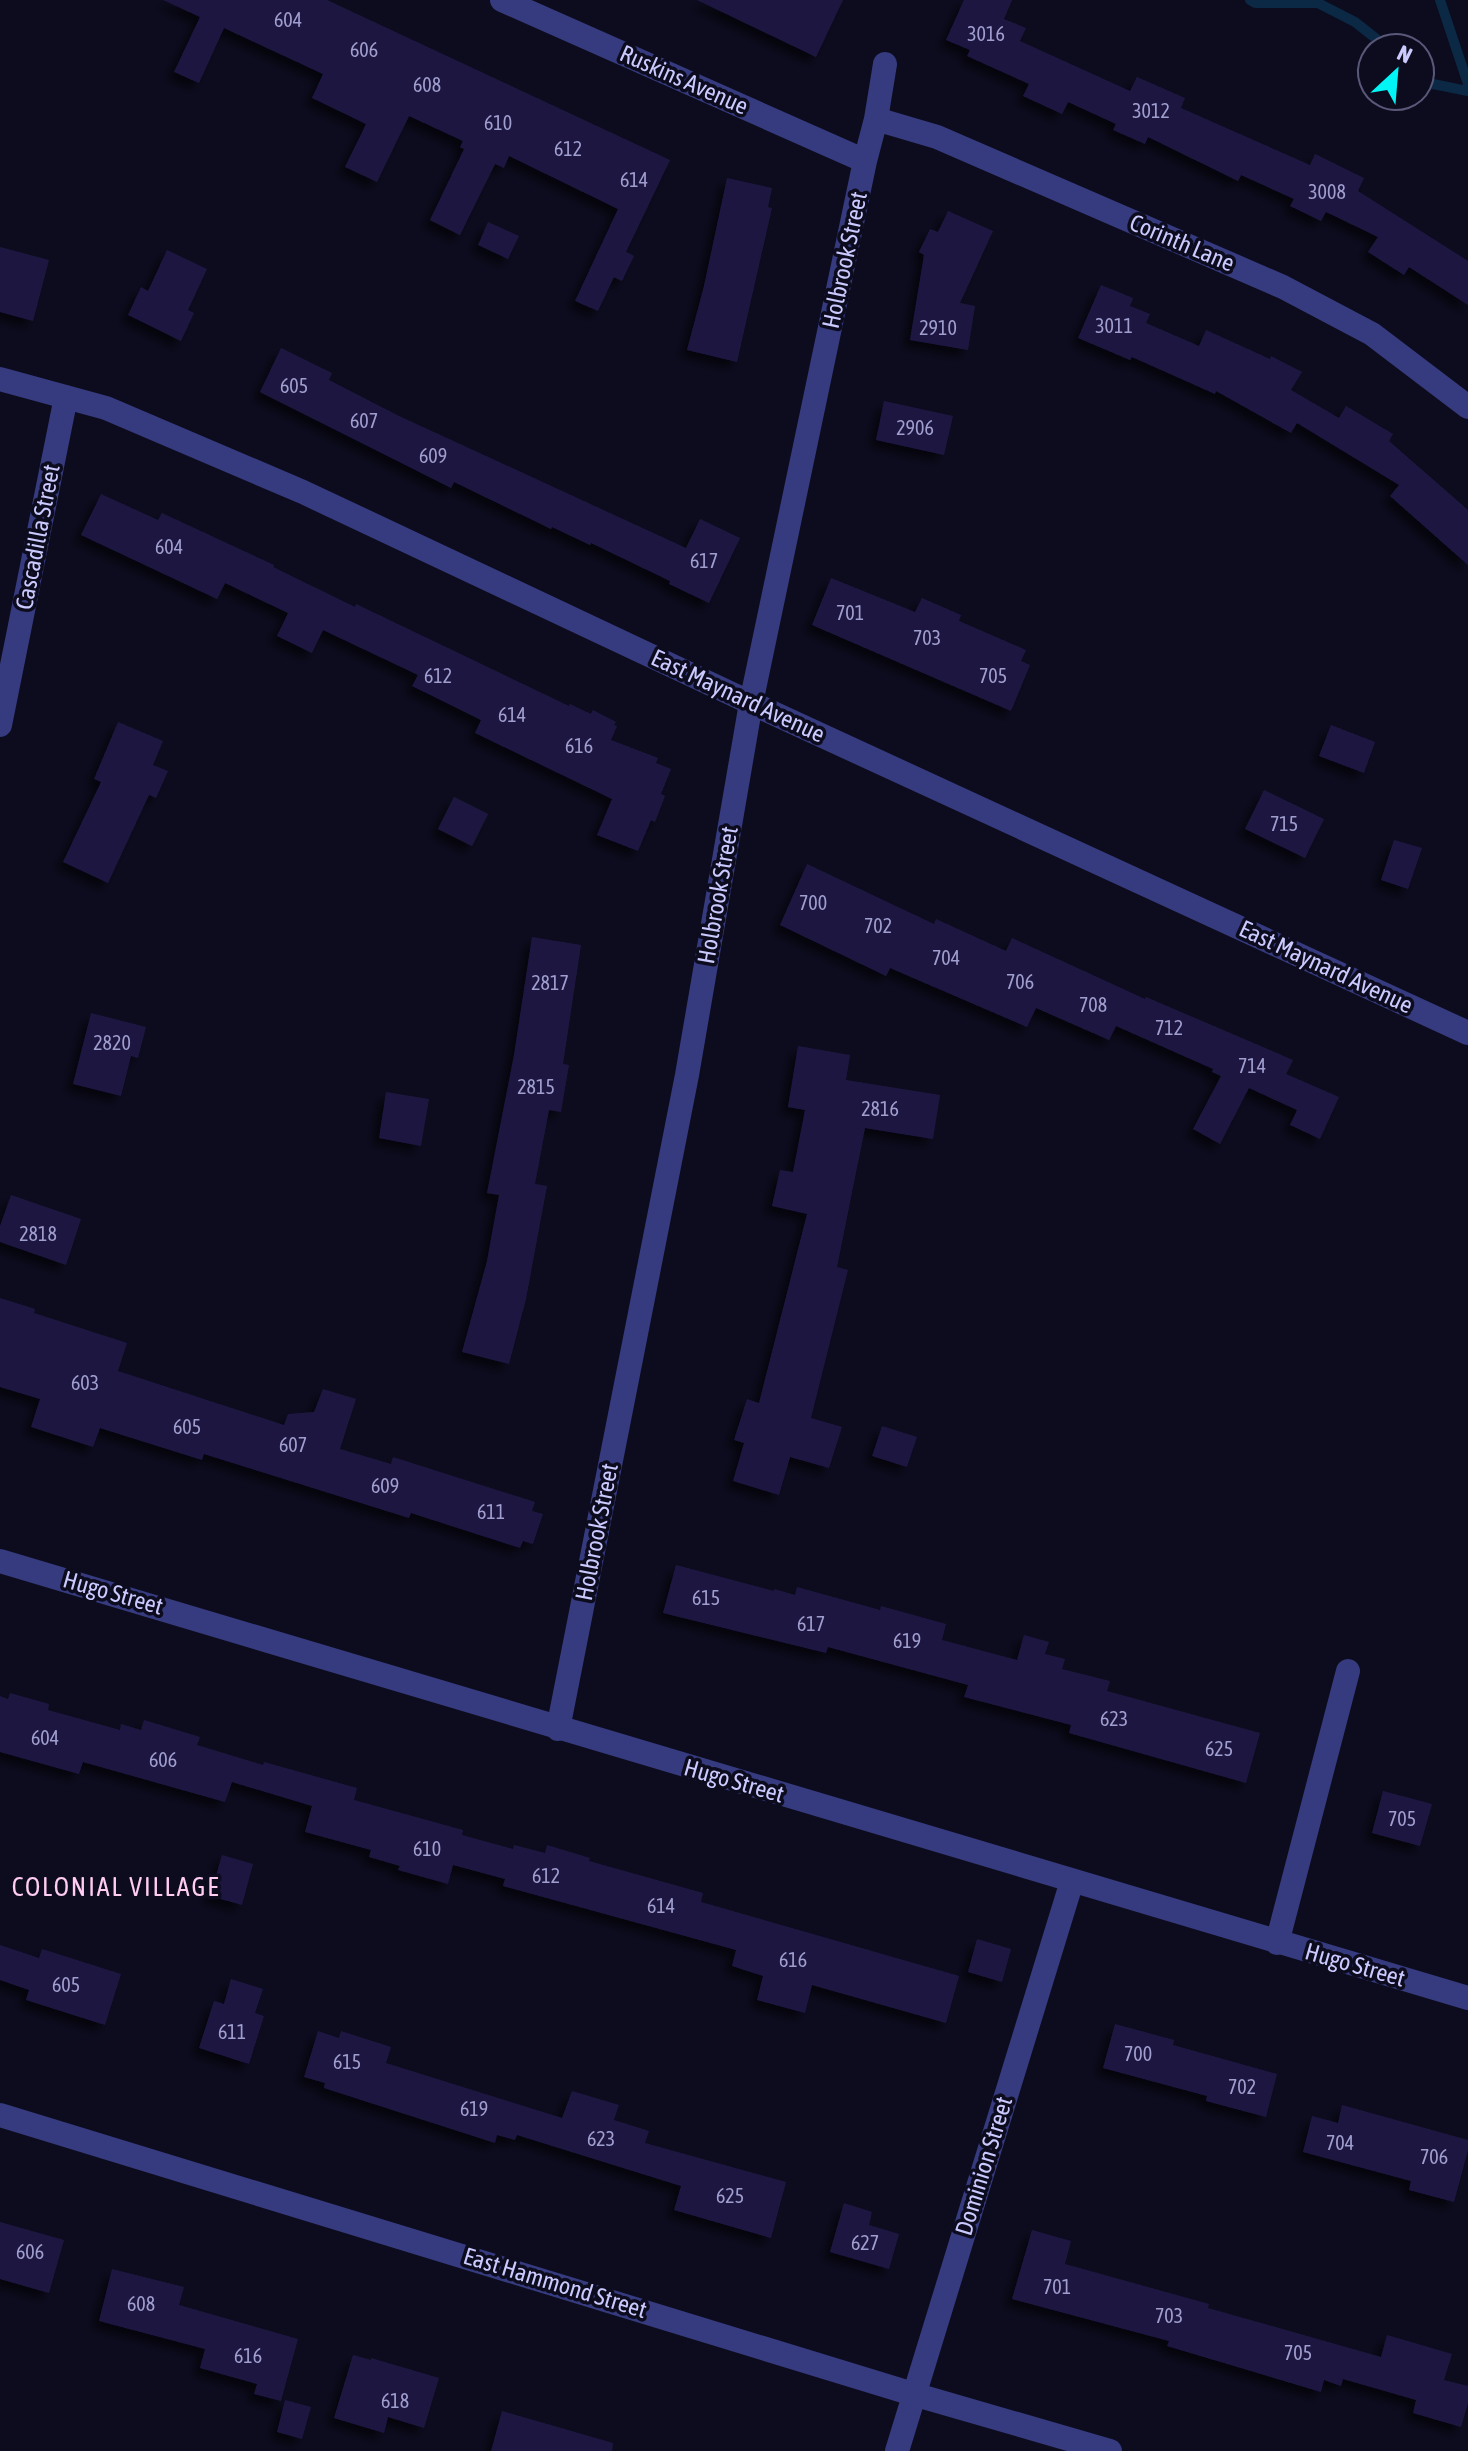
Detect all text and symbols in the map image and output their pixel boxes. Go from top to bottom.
house number: 604 [274,8,302,31]
house number: 3016 [967,22,1005,45]
north arrow [1356,32,1436,112]
house number: 606 [350,38,378,61]
street label: Ruskins Avenue [616,39,752,120]
text: N [1393,39,1416,69]
house number: 608 [413,73,441,96]
house number: 3012 [1132,99,1170,122]
house number: 610 [484,111,512,134]
house number: 612 [554,137,582,160]
house number: 614 [620,168,648,191]
house number: 3008 [1308,180,1346,203]
street label: Holbrook Street [817,189,872,331]
street label: Corinth Lane [1126,208,1239,277]
house number: 3011 [1095,314,1133,337]
house number: 2910 [919,316,957,339]
house number: 605 [280,374,308,397]
house number: 607 [350,409,378,432]
house number: 2906 [896,416,934,439]
house number: 609 [419,444,447,467]
street label: Cascadilla Street [10,462,65,612]
house number: 604 [155,535,183,558]
house number: 617 [690,549,718,572]
house number: 701 [836,601,864,624]
house number: 703 [913,626,941,649]
street label: East Maynard Avenue [647,644,829,748]
house number: 612 [424,664,452,687]
house number: 705 [979,664,1007,687]
house number: 614 [498,703,526,726]
house number: 616 [565,734,593,757]
house number: 715 [1270,812,1298,835]
street label: Holbrook Street [692,824,743,966]
house number: 700 [799,891,827,914]
house number: 702 [864,914,892,937]
street label: East Maynard Avenue [1235,915,1417,1019]
house number: 704 [932,946,960,969]
house number: 706 [1006,970,1034,993]
house number: 2817 [531,971,569,994]
house number: 708 [1079,993,1107,1016]
house number: 712 [1155,1016,1183,1039]
house number: 2820 [93,1031,131,1054]
house number: 714 [1238,1054,1266,1077]
house number: 2815 [517,1075,555,1098]
house number: 2816 [861,1097,899,1120]
house number: 2818 [19,1222,57,1245]
house number: 603 [71,1371,99,1394]
house number: 605 [173,1415,201,1438]
house number: 607 [279,1433,307,1456]
street label: Holbrook Street [570,1461,623,1603]
house number: 609 [371,1474,399,1497]
house number: 611 [477,1500,505,1523]
street label: Hugo Street [60,1565,166,1620]
house number: 615 [692,1586,720,1609]
house number: 617 [797,1612,825,1635]
house number: 619 [893,1629,921,1652]
house number: 623 [1100,1707,1128,1730]
house number: 604 [31,1726,59,1749]
house number: 625 [1205,1737,1233,1760]
house number: 606 [149,1748,177,1771]
street label: Hugo Street [681,1753,787,1808]
house number: 705 [1388,1807,1416,1830]
house number: 610 [413,1837,441,1860]
house number: 612 [532,1864,560,1887]
district label: COLONIAL VILLAGE [12,1872,220,1902]
house number: 614 [647,1894,675,1917]
street label: Hugo Street [1302,1937,1408,1992]
house number: 616 [779,1948,807,1971]
house number: 605 [52,1973,80,1996]
house number: 611 [218,2020,246,2043]
house number: 700 [1124,2042,1152,2065]
house number: 615 [333,2050,361,2073]
house number: 702 [1228,2075,1256,2098]
street label: Dominion Street [950,2093,1017,2238]
house number: 619 [460,2097,488,2120]
house number: 623 [587,2127,615,2150]
house number: 704 [1326,2131,1354,2154]
house number: 706 [1420,2145,1448,2168]
house number: 625 [716,2184,744,2207]
house number: 627 [851,2231,879,2254]
house number: 606 [16,2240,44,2263]
street label: East Hammond Street [460,2242,650,2323]
house number: 701 [1043,2275,1071,2298]
house number: 608 [127,2292,155,2315]
house number: 703 [1155,2304,1183,2327]
house number: 705 [1284,2341,1312,2364]
house number: 616 [234,2344,262,2367]
house number: 618 [381,2389,409,2412]

